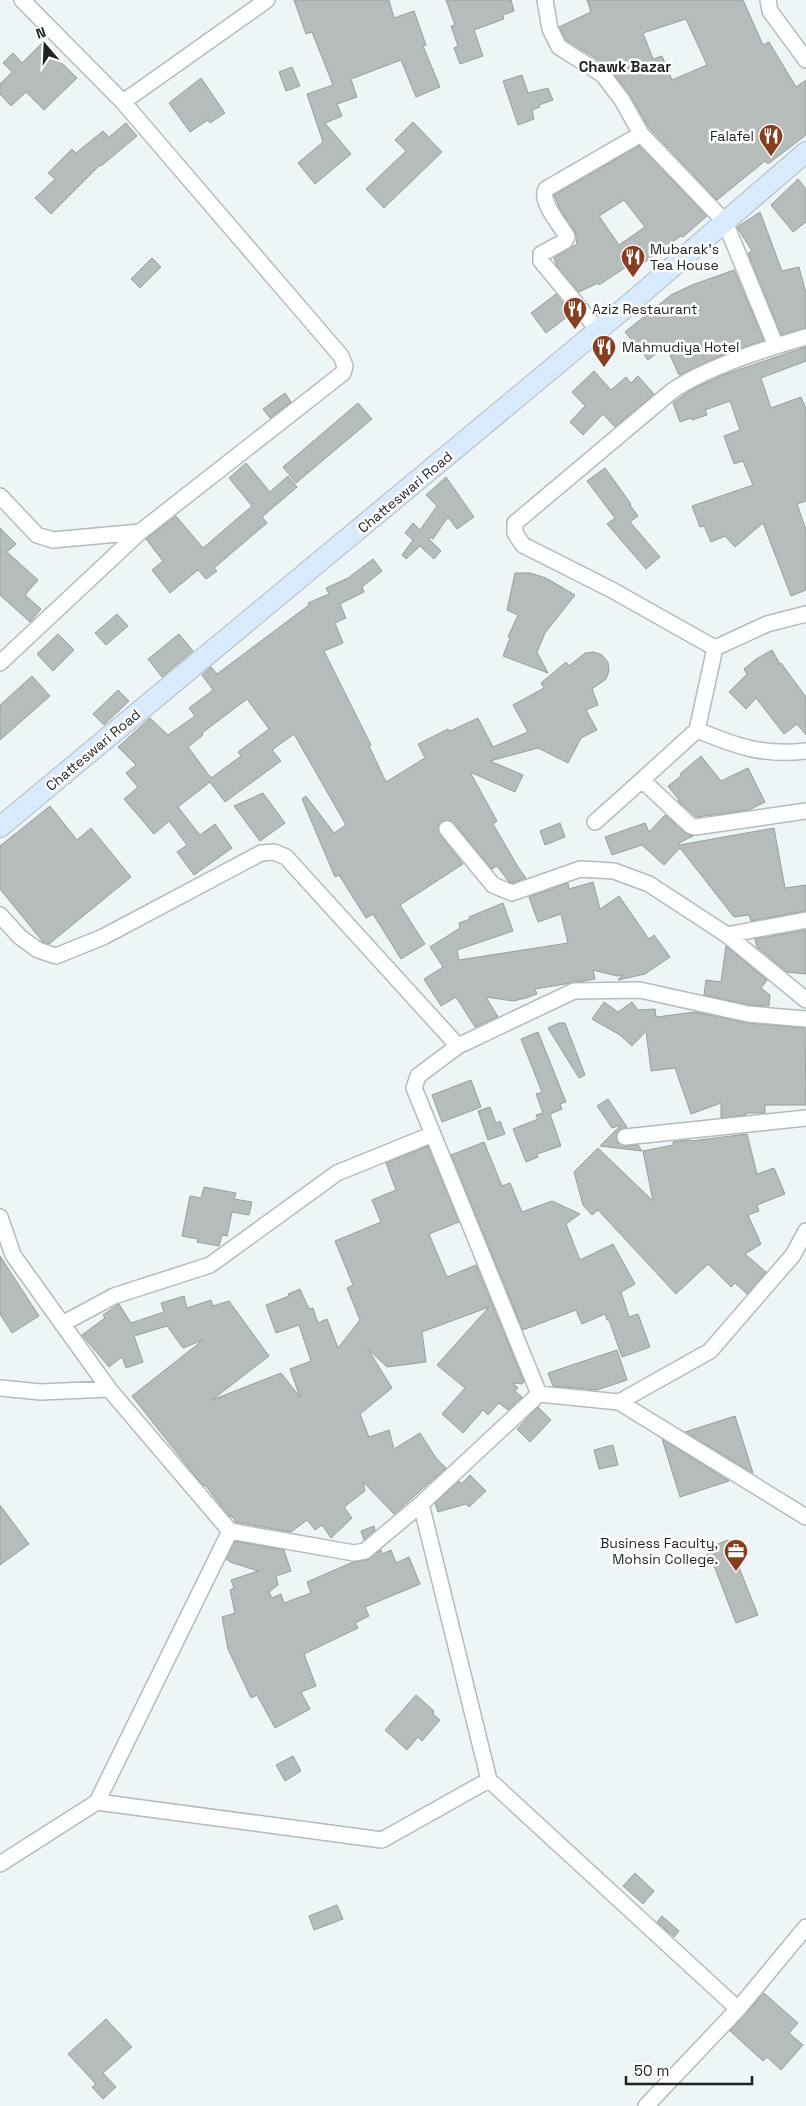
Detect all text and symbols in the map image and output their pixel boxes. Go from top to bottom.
north arrow [20,20,70,70]
text: N [33,23,48,43]
district label: Chawk Bazar [579,57,671,76]
restaurant icon: Falafel [758,123,784,157]
place label: Falafel [710,127,754,145]
place label: Mubarak’s Tea House [650,240,719,274]
restaurant icon: Mubarak’s Tea House [620,244,646,278]
restaurant icon: Aziz Restaurant [562,296,588,330]
place label: Aziz Restaurant [592,300,698,318]
restaurant icon: Mahmudiya Hotel [591,334,617,368]
place label: Mahmudiya Hotel [622,338,739,356]
street label: Chatteswari Road [354,447,456,537]
street label: Chatteswari Road [42,705,144,795]
place label: Business Faculty, Mohsin College. [600,1534,718,1568]
office icon: Business Faculty, Mohsin College. [723,1538,749,1572]
scale bar [626,2054,752,2086]
text: 50 m [634,2061,669,2080]

